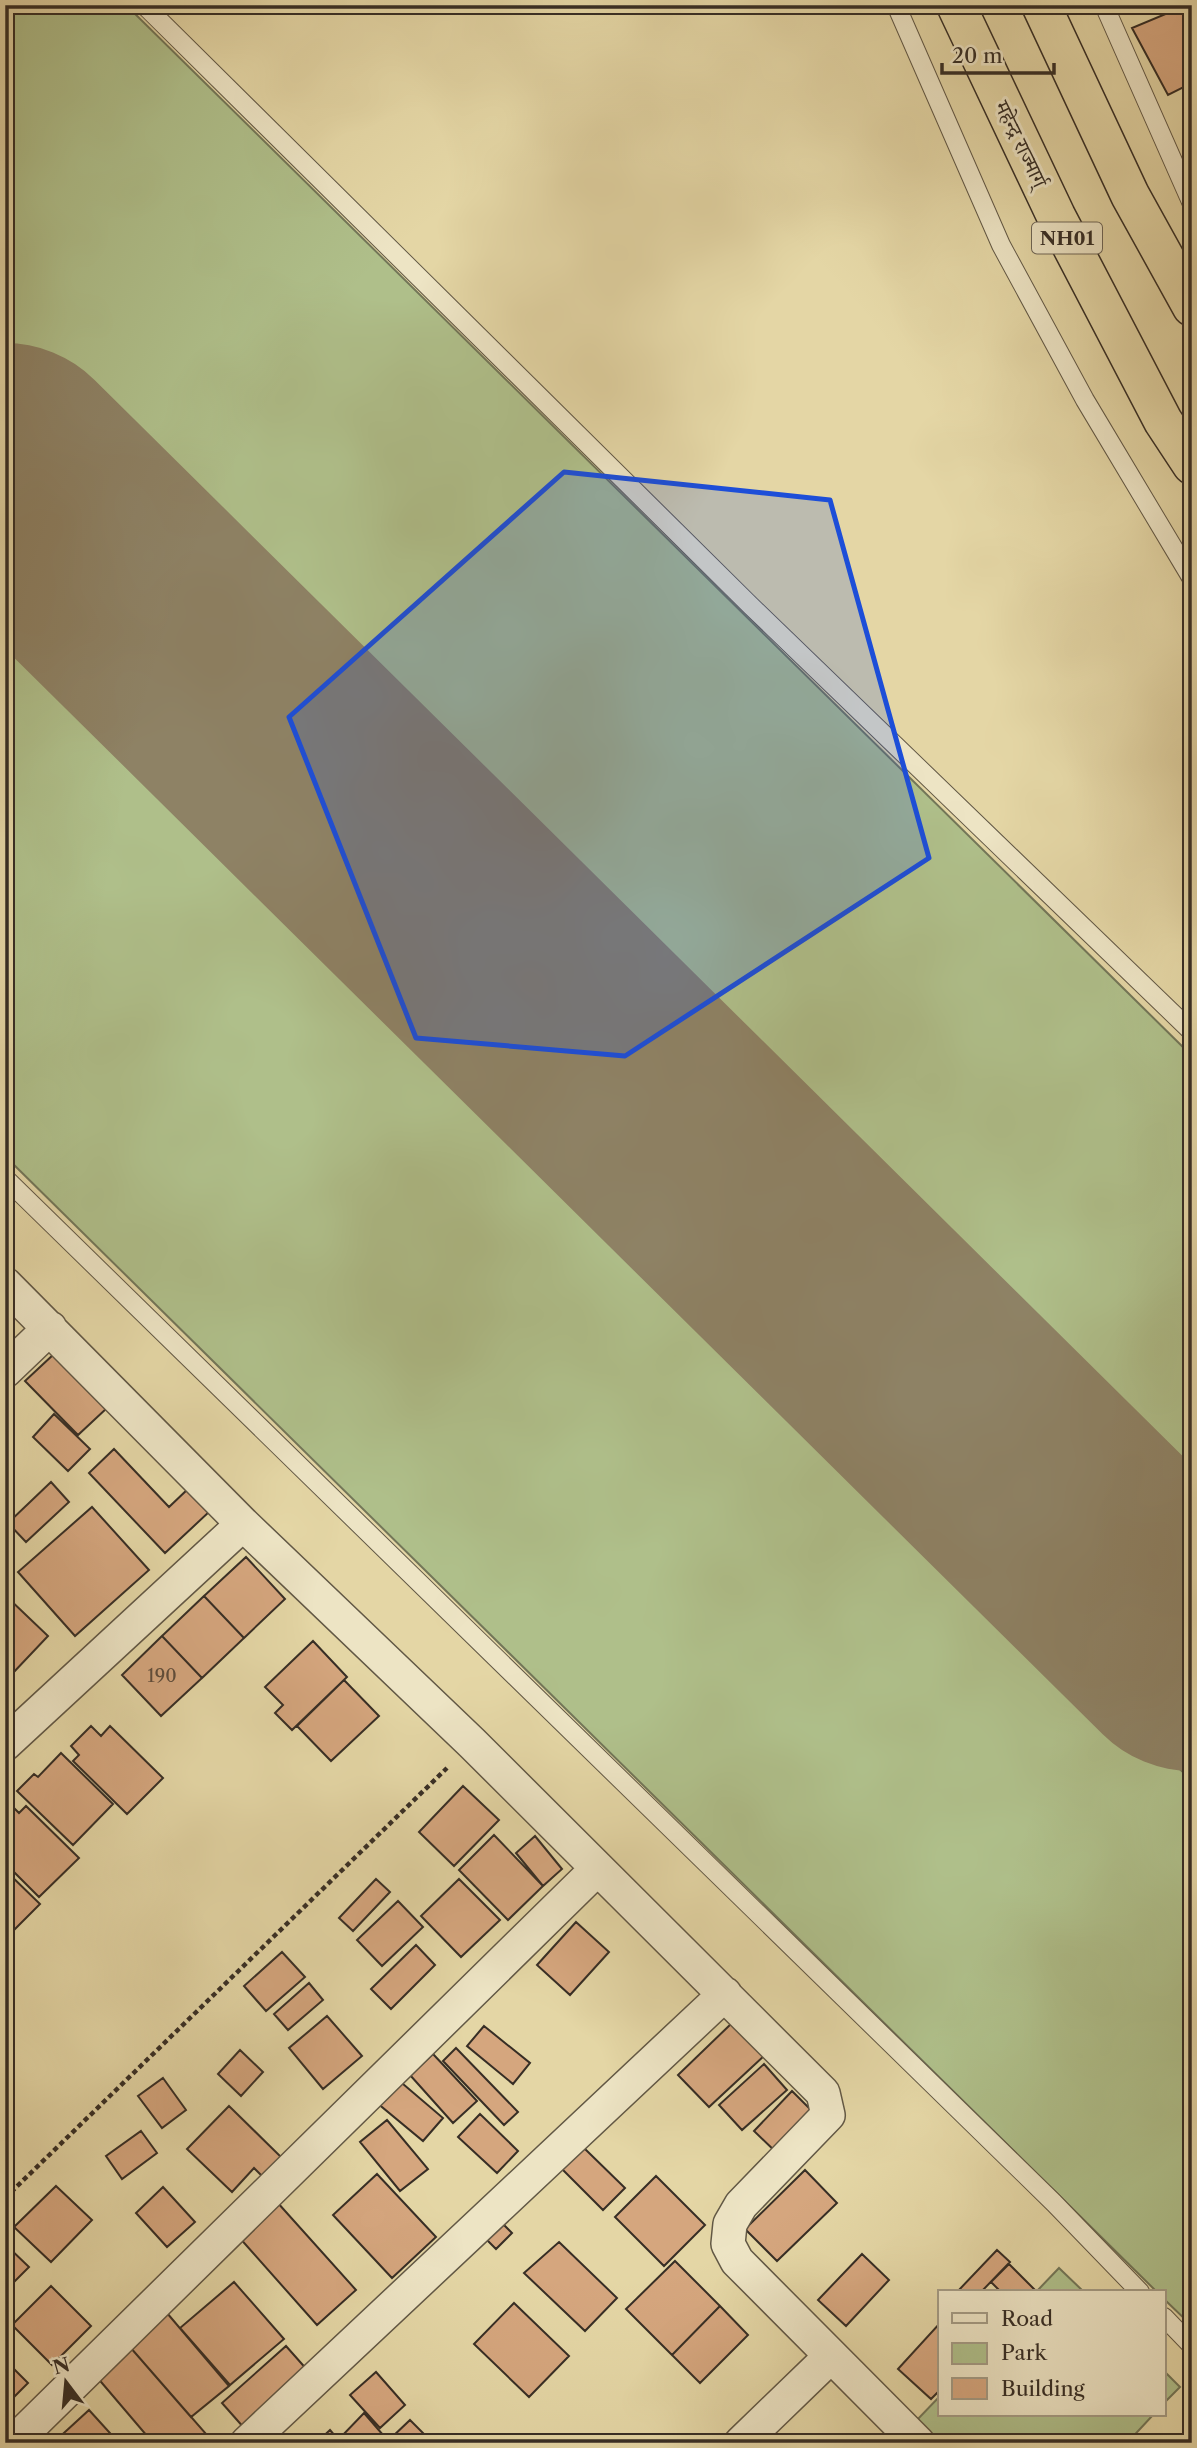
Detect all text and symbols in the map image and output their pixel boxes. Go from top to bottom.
scale bar [942,32,1054,76]
text: 20 m [952,43,1003,68]
street label: महेन्द्र राज्मार्ग् [988,96,1054,195]
road number: NH01 [1032,222,1102,254]
house number: 190 [147,1665,177,1687]
legend [938,2290,1166,2416]
text: Road [1001,2306,1053,2331]
text: Park [1001,2340,1047,2365]
north arrow [32,2346,102,2416]
text: N [50,2353,73,2379]
text: Building [1001,2376,1086,2401]

